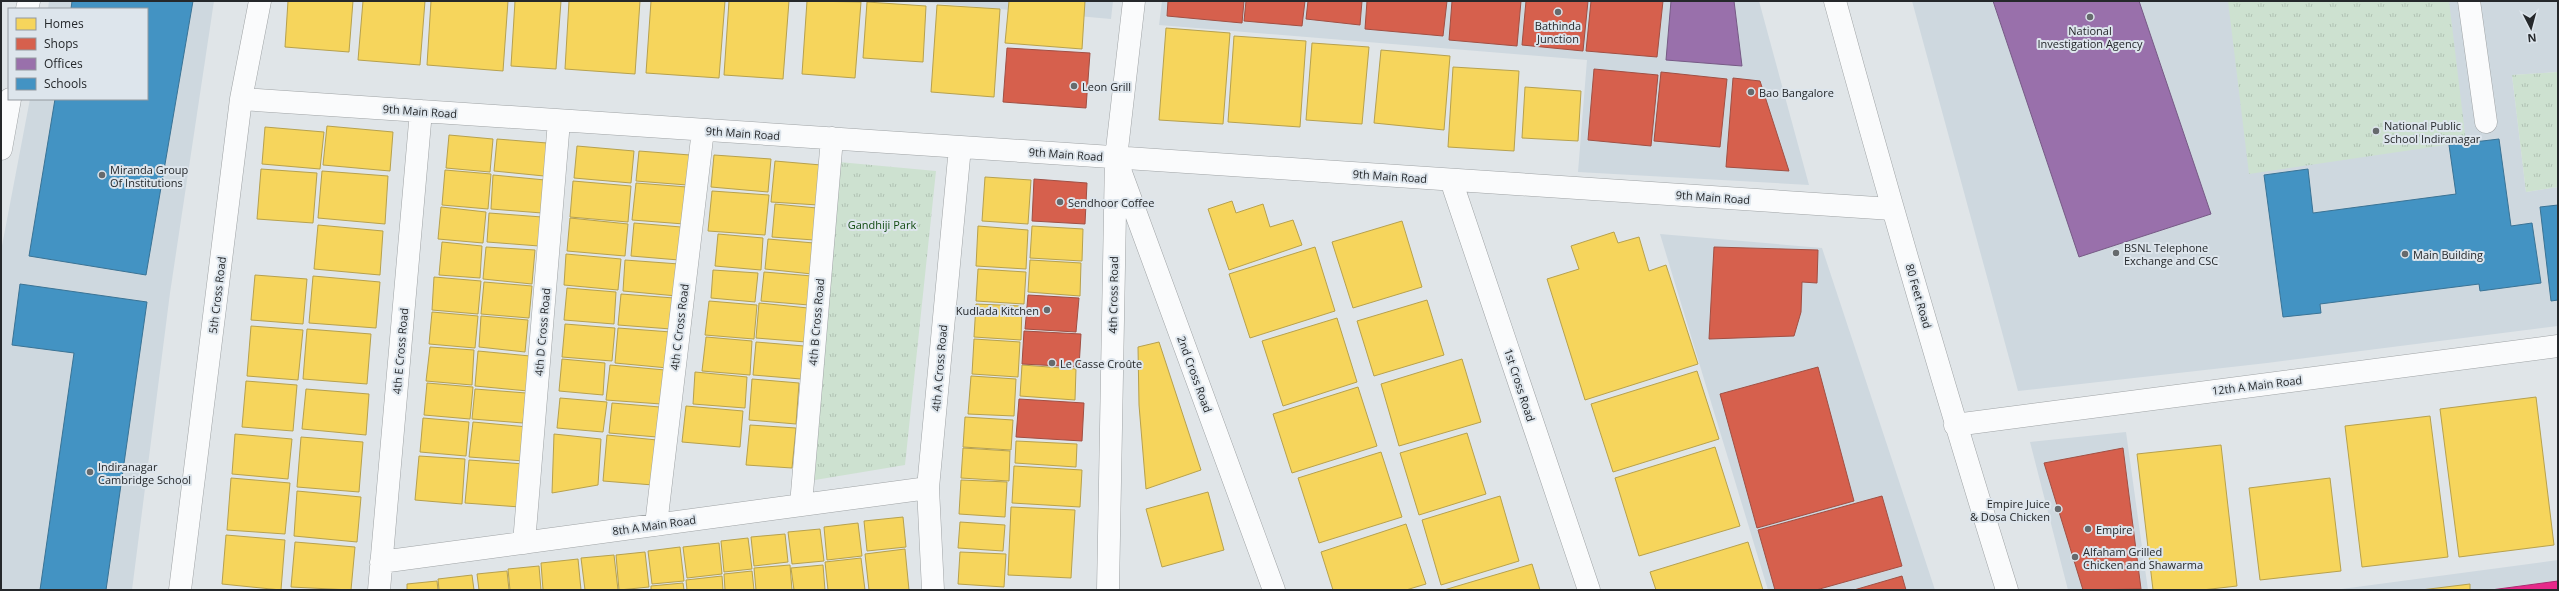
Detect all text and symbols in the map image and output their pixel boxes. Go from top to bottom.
marker: Bathinda Junction [1553,7,1563,17]
legend [8,8,148,100]
north arrow [2511,8,2551,48]
marker: National Investigation Agency [2085,12,2095,22]
text: Homes [44,15,84,32]
place label: Bathinda Junction [1535,18,1581,46]
place label: National Investigation Agency [2037,23,2143,51]
text: N [2527,31,2537,46]
text: Shops [44,35,79,52]
text: Offices [44,55,83,72]
text: Schools [44,75,87,92]
place label: Leon Grill [1082,79,1131,94]
marker: Leon Grill [1069,81,1079,91]
place label: Bao Bangalore [1759,85,1834,100]
marker: Bao Bangalore [1746,87,1756,97]
street label: 9th Main Road [382,101,458,121]
place label: National Public School Indiranagar [2384,118,2481,146]
street label: 9th Main Road [705,123,781,143]
marker: National Public School Indiranagar [2371,126,2381,136]
street label: 9th Main Road [1028,144,1104,164]
place label: Miranda Group Of Institutions [110,162,189,190]
street label: 9th Main Road [1352,166,1428,186]
marker: Miranda Group Of Institutions [97,170,107,180]
street label: 9th Main Road [1675,187,1751,207]
place label: Sendhoor Coffee [1068,195,1154,210]
marker: Sendhoor Coffee [1055,197,1065,207]
park label: Gandhiji Park [848,217,916,232]
place label: BSNL Telephone Exchange and CSC [2124,240,2218,268]
place label: Main Building [2413,247,2483,262]
marker: BSNL Telephone Exchange and CSC [2111,248,2121,258]
marker: Main Building [2400,249,2410,259]
street label: 5th Cross Road [205,256,229,334]
street label: 4th Cross Road [1105,256,1121,334]
street label: 80 Feet Road [1903,262,1935,330]
street label: 4th B Cross Road [805,278,827,366]
street label: 4th C Cross Road [666,283,692,371]
street label: 4th D Cross Road [531,287,553,377]
place label: Kudlada Kitchen [956,303,1039,318]
marker: Kudlada Kitchen [1042,305,1052,315]
street label: 4th E Cross Road [389,307,411,395]
street label: 4th A Cross Road [928,324,950,412]
street label: 2nd Cross Road [1174,334,1216,414]
street label: 1st Cross Road [1501,347,1539,423]
place label: Le Casse Croûte [1060,356,1142,371]
marker: Le Casse Croûte [1047,358,1057,368]
street label: 12th A Main Road [2211,372,2303,398]
place label: Indiranagar Cambridge School [98,459,191,487]
marker: Indiranagar Cambridge School [85,467,95,477]
place label: Empire Juice & Dosa Chicken [1970,496,2050,524]
marker: Empire Juice & Dosa Chicken [2053,504,2063,514]
street label: 8th A Main Road [611,512,697,538]
place label: Empire [2096,522,2132,537]
marker: Empire [2083,524,2093,534]
place label: Alfaham Grilled Chicken and Shawarma [2083,544,2203,572]
marker: Alfaham Grilled Chicken and Shawarma [2070,552,2080,562]

